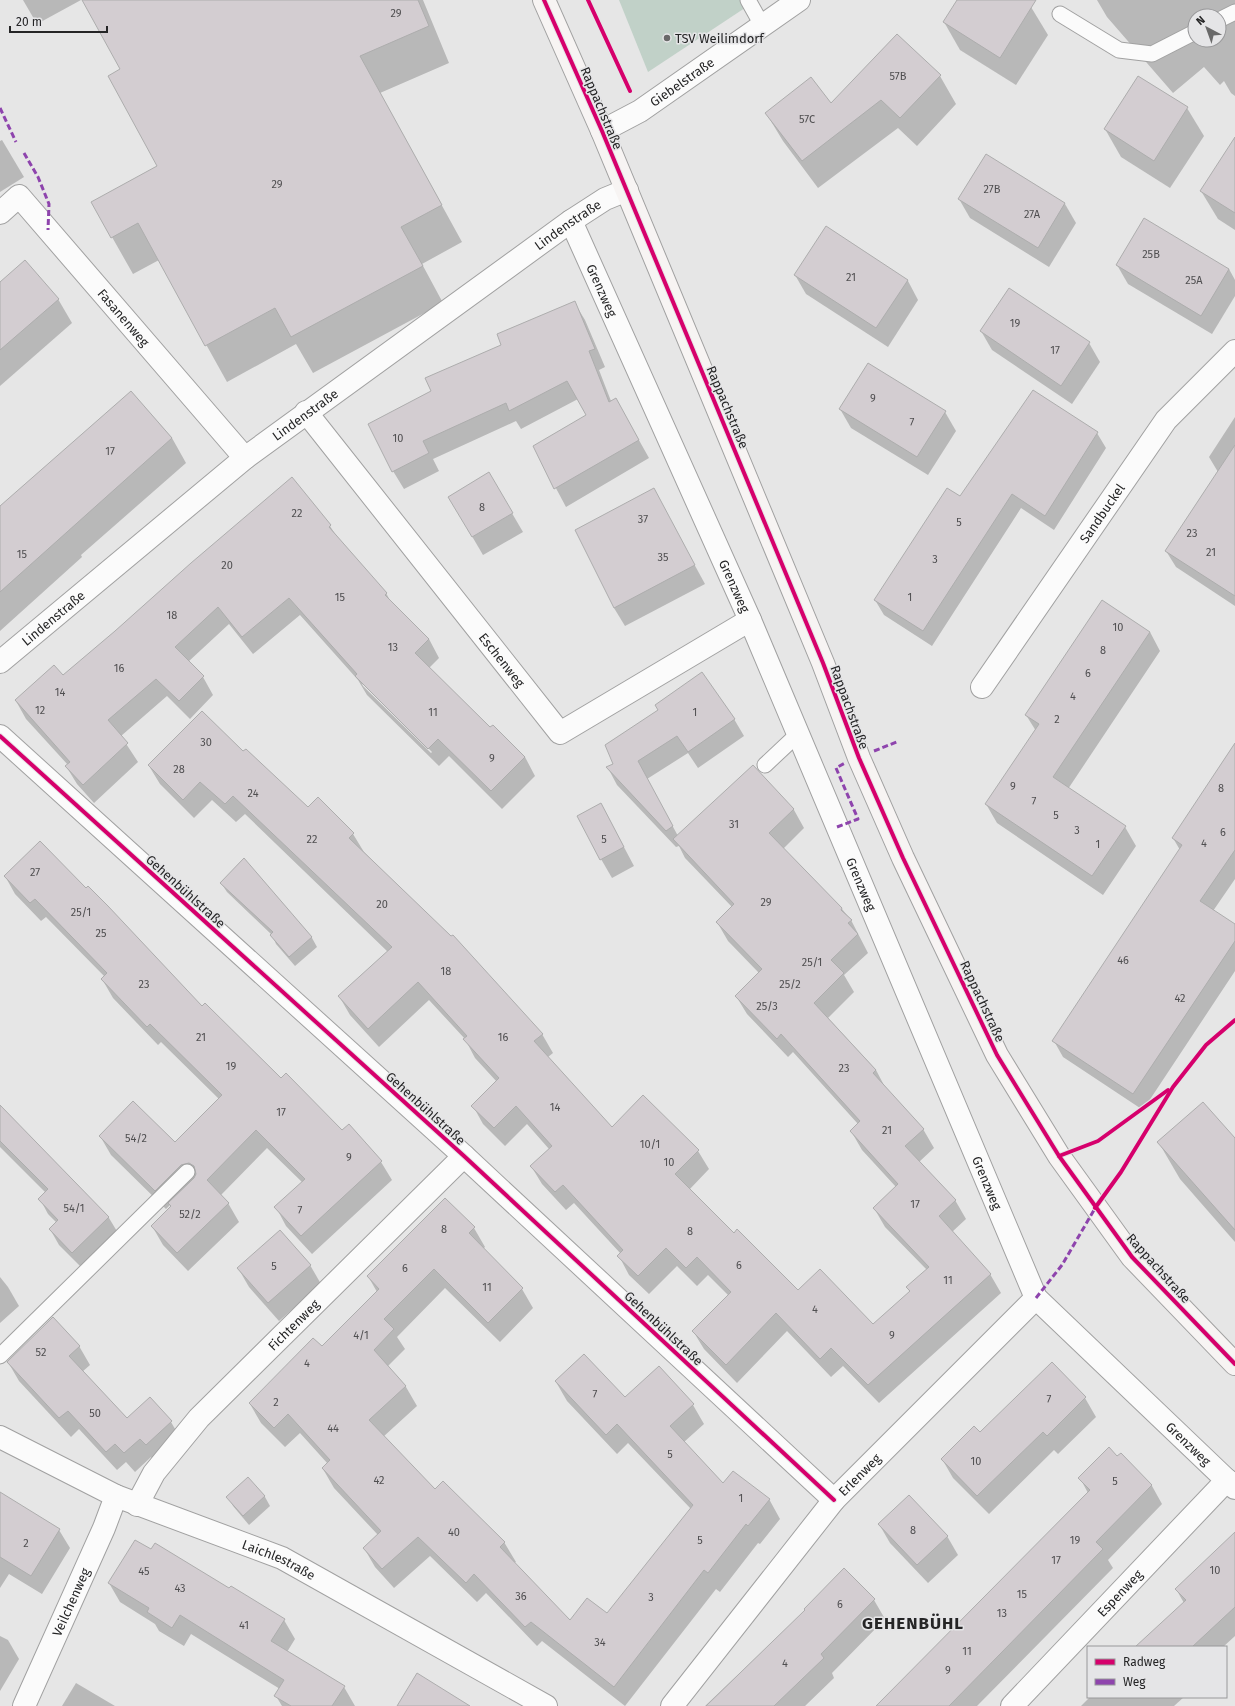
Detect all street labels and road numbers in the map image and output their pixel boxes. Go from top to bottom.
street label: Giebelstraße [647,55,717,110]
street label: Rappachstraße [577,65,626,152]
street label: Lindenstraße [532,197,604,253]
street label: Grenzweg [583,262,620,320]
street label: Fasanenweg [95,286,153,350]
street label: Rappachstraße [703,364,752,451]
street label: Lindenstraße [270,386,341,444]
street label: Sandbuckel [1077,481,1128,546]
street label: Grenzweg [716,557,753,615]
street label: Lindenstraße [19,588,88,649]
street label: Eschenweg [476,630,528,690]
street label: Rappachstraße [827,663,872,751]
street label: Gehenbühlstraße [143,852,228,931]
street label: Grenzweg [843,855,879,913]
street label: Rappachstraße [957,958,1008,1044]
street label: Gehenbühlstraße [383,1069,468,1148]
street label: Grenzweg [969,1154,1005,1212]
street label: Rappachstraße [1124,1231,1194,1306]
street label: Gehenbühlstraße [621,1288,706,1368]
street label: Fichtenweg [265,1296,323,1354]
street label: Grenzweg [1163,1419,1214,1469]
street label: Erlenweg [836,1451,884,1499]
street label: Laichlestraße [240,1537,318,1583]
street label: Veilchenweg [49,1566,93,1639]
street label: Espenweg [1094,1567,1146,1620]

